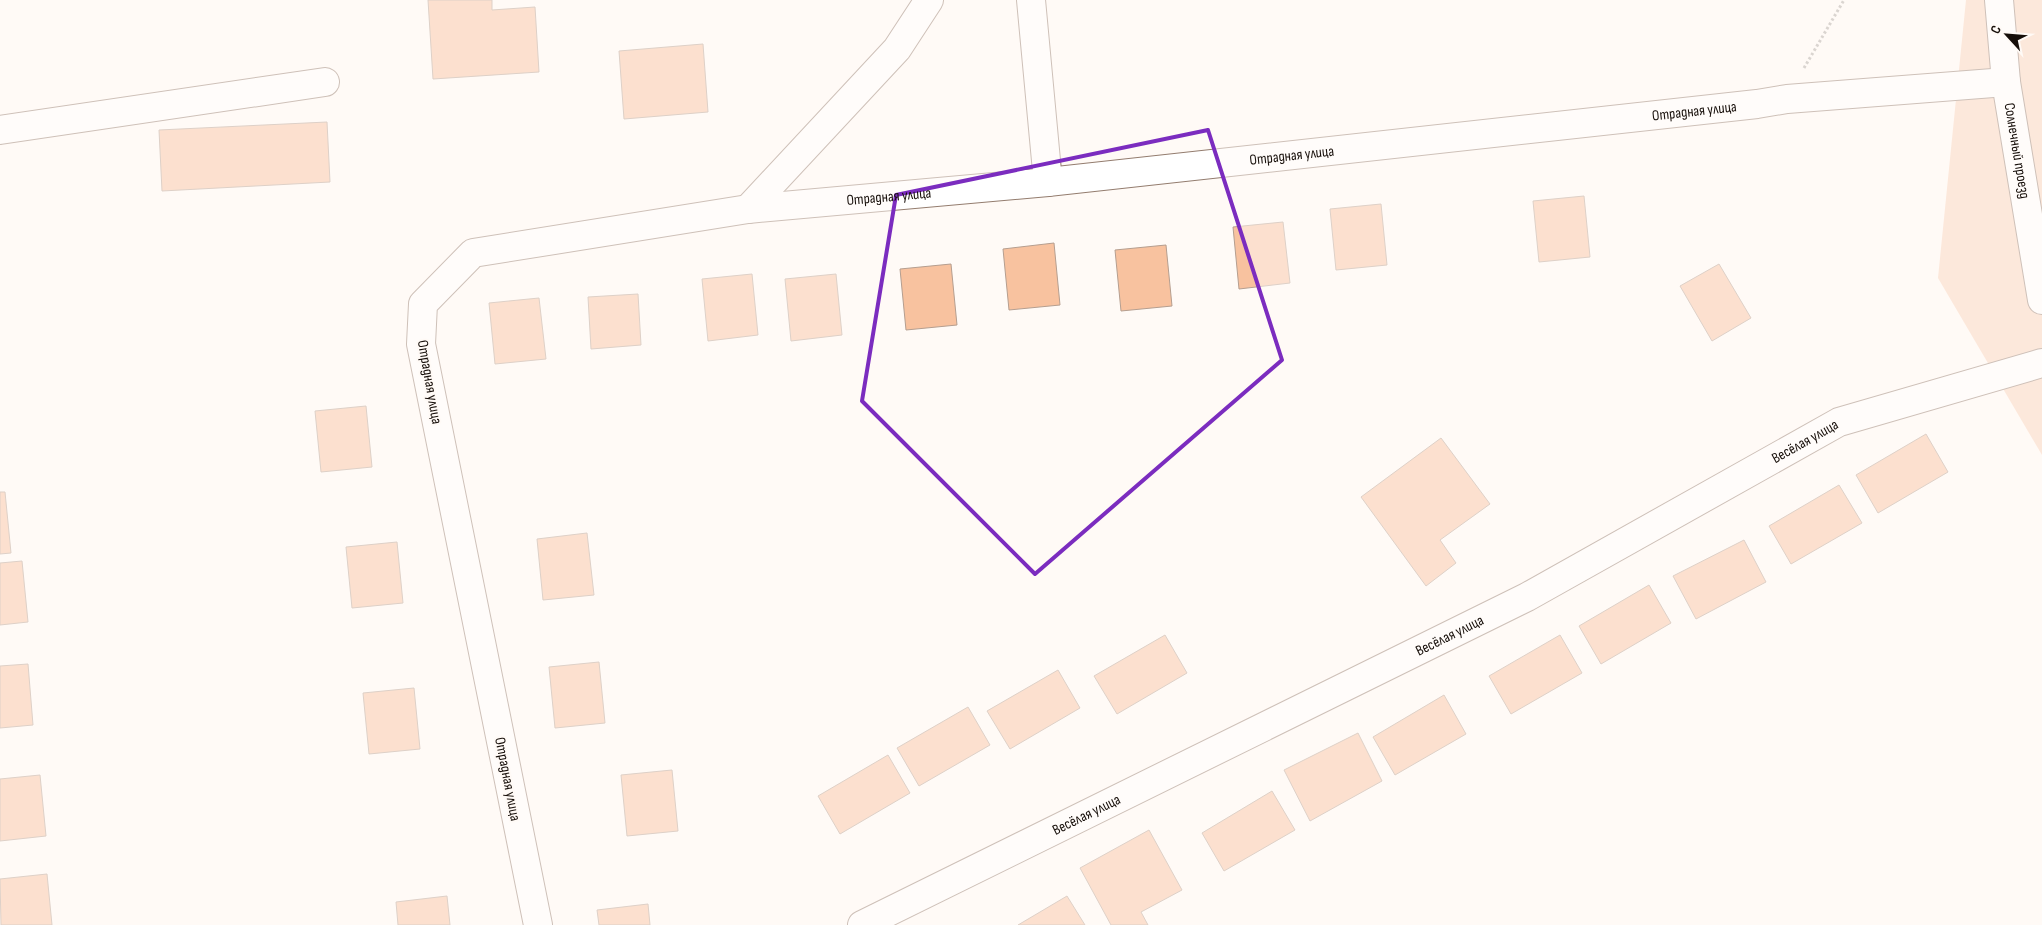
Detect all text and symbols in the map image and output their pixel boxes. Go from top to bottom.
north arrow [1982,10,2032,60]
text: С [1987,23,2005,36]
street label: Отрадная улица [1651,97,1738,125]
street label: Солнечный проезд [2000,101,2034,200]
street label: Отрадная улица [1249,142,1335,170]
street label: Отрадная улица [846,184,932,210]
street label: Отрадная улица [413,339,446,426]
street label: Весёлая улица [1768,415,1842,468]
street label: Весёлая улица [1412,611,1487,661]
street label: Отрадная улица [490,736,525,823]
street label: Весёлая улица [1049,790,1124,840]

